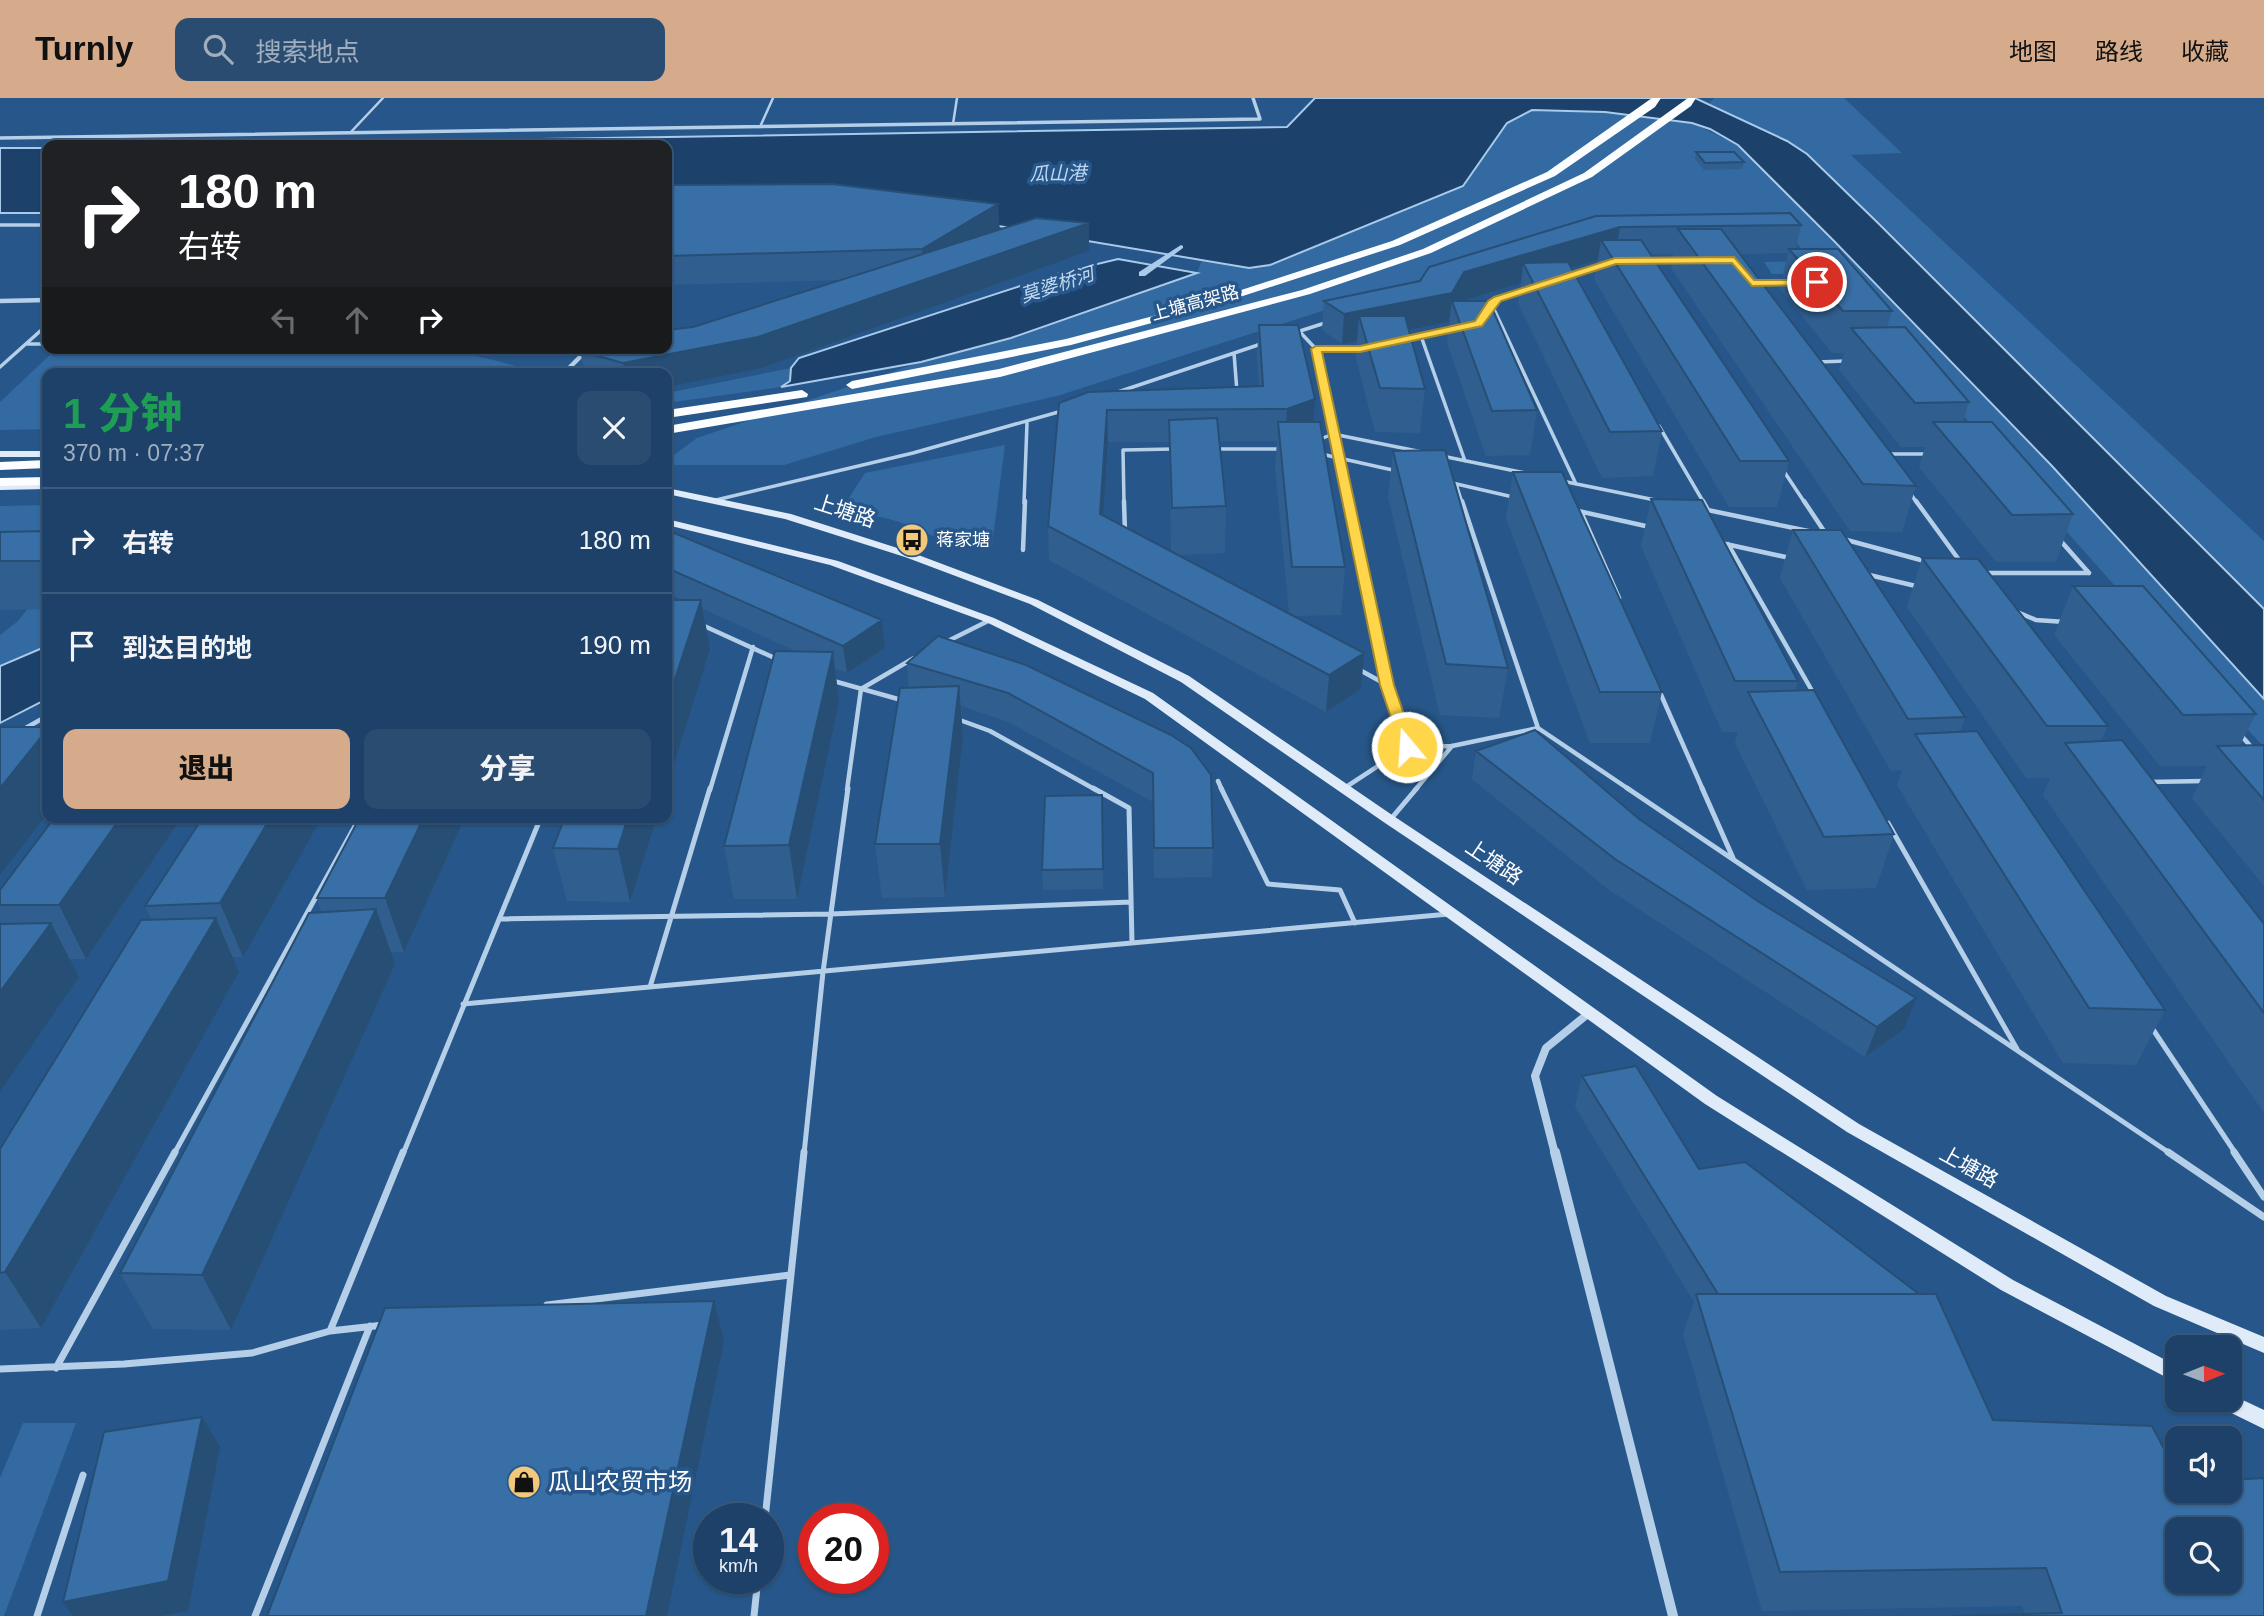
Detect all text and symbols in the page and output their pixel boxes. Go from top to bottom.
search box [175,18,665,81]
text: Turnly [35,30,133,67]
icon: search [199,30,237,68]
text: 搜索地点 [255,37,359,67]
text: 地图 [2009,38,2057,65]
text: 路线 [2095,38,2143,65]
text: 收藏 [2181,38,2229,65]
water label: 瓜山港 [1029,162,1090,184]
text: 180 m [178,164,317,218]
icon: right [63,168,154,259]
text: 右转 [178,229,242,265]
pin [1787,252,1847,312]
water label: 莫婆桥河 [1018,262,1100,306]
icon: arrive [1798,263,1836,301]
street label: 上塘高架路 [1149,282,1241,324]
icon: left [265,301,303,339]
icon: ahead [338,301,376,339]
icon: right [411,301,449,339]
text: 1 分钟 [63,390,182,437]
button: close [577,391,651,465]
text: 370 m · 07:37 [63,440,205,466]
street label: 上塘路 [812,490,879,531]
bus stop icon: 蒋家塘 [893,521,931,559]
icon: right [63,522,101,560]
text: 180 m [579,525,651,555]
text: 右转 [122,528,174,558]
place label: 蒋家塘 [936,530,990,550]
icon: arrive [63,627,101,665]
text: 190 m [579,630,651,660]
text: 到达目的地 [122,633,252,663]
position arrow [1370,710,1444,784]
button: 退出 [63,729,350,809]
button: 分享 [364,729,651,809]
street label: 上塘路 [1462,834,1527,889]
street label: 上塘路 [1936,1141,2002,1192]
north arrow [2165,1335,2242,1412]
map controls [2165,1335,2242,1594]
button: sound [2165,1426,2242,1503]
shop icon: 瓜山农贸市场 [505,1463,543,1501]
place label: 瓜山农贸市场 [548,1468,692,1495]
speed limit sign: 20 [798,1503,889,1594]
button: search [2165,1517,2242,1594]
text: 14 [719,1520,758,1559]
text: km/h [719,1556,758,1576]

